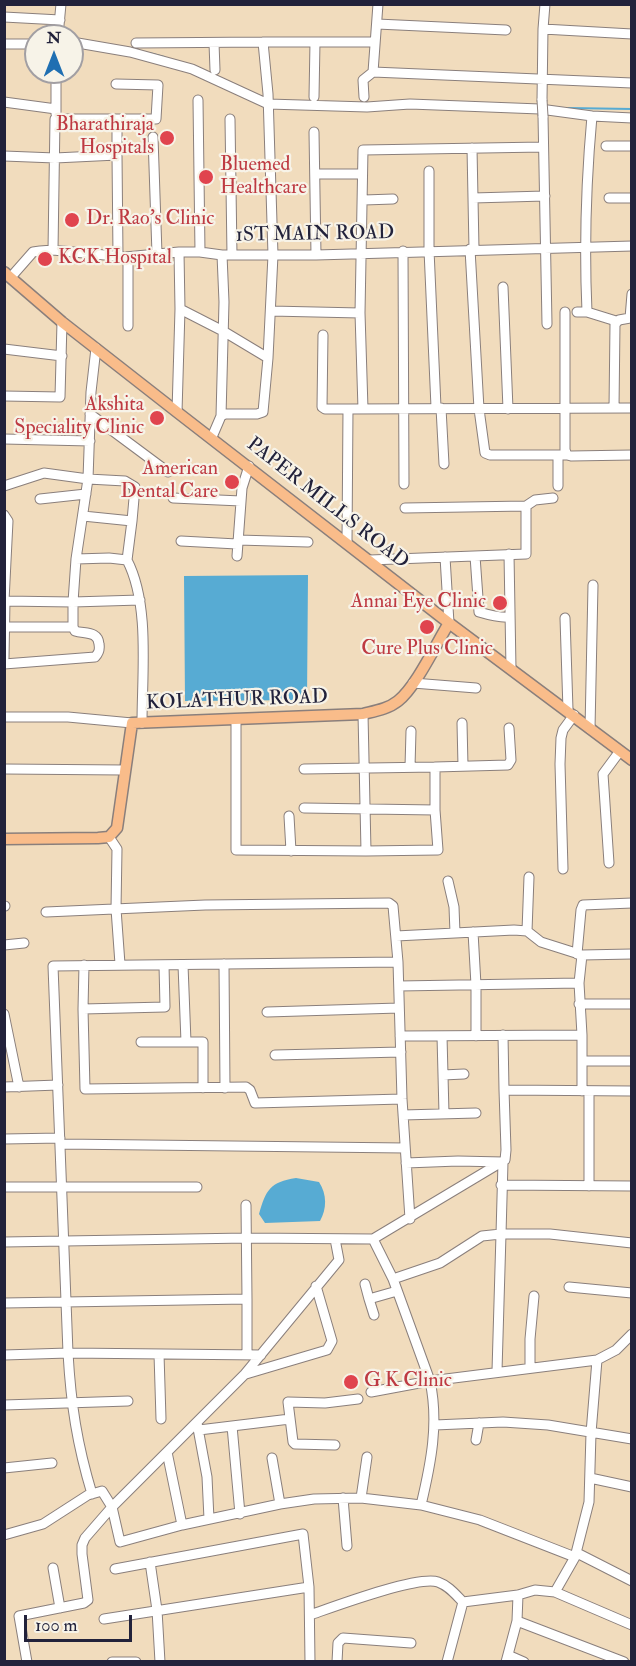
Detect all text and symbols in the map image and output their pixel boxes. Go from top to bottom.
north arrow [24,24,84,84]
text: N [47,28,61,48]
place label: Bharathiraja Hospitals [56,114,154,161]
marker: Bharathiraja Hospitals [158,129,176,147]
place label: Bluemed Healthcare [220,154,307,201]
marker: Bluemed Healthcare [197,168,215,186]
place label: Dr. Rao's Clinic [86,208,214,232]
marker: Dr. Rao's Clinic [63,211,81,229]
street label: 1ST MAIN ROAD [236,222,394,248]
place label: KCK Hospital [58,247,172,271]
marker: KCK Hospital [36,250,54,268]
place label: Akshita Speciality Clinic [14,394,144,441]
marker: Akshita Speciality Clinic [148,409,166,427]
street label: PAPER MILLS ROAD [241,433,413,575]
place label: American Dental Care [121,458,218,505]
marker: American Dental Care [223,473,241,491]
place label: Annai Eye Clinic [351,591,486,615]
marker: Annai Eye Clinic [491,594,509,612]
marker: Cure Plus Clinic [418,618,436,636]
place label: Cure Plus Clinic [361,638,493,662]
street label: KOLATHUR ROAD [146,686,328,716]
place label: G K Clinic [364,1370,452,1394]
marker: G K Clinic [342,1373,360,1391]
scale bar [27,1603,135,1641]
text: 100 m [35,1614,78,1637]

